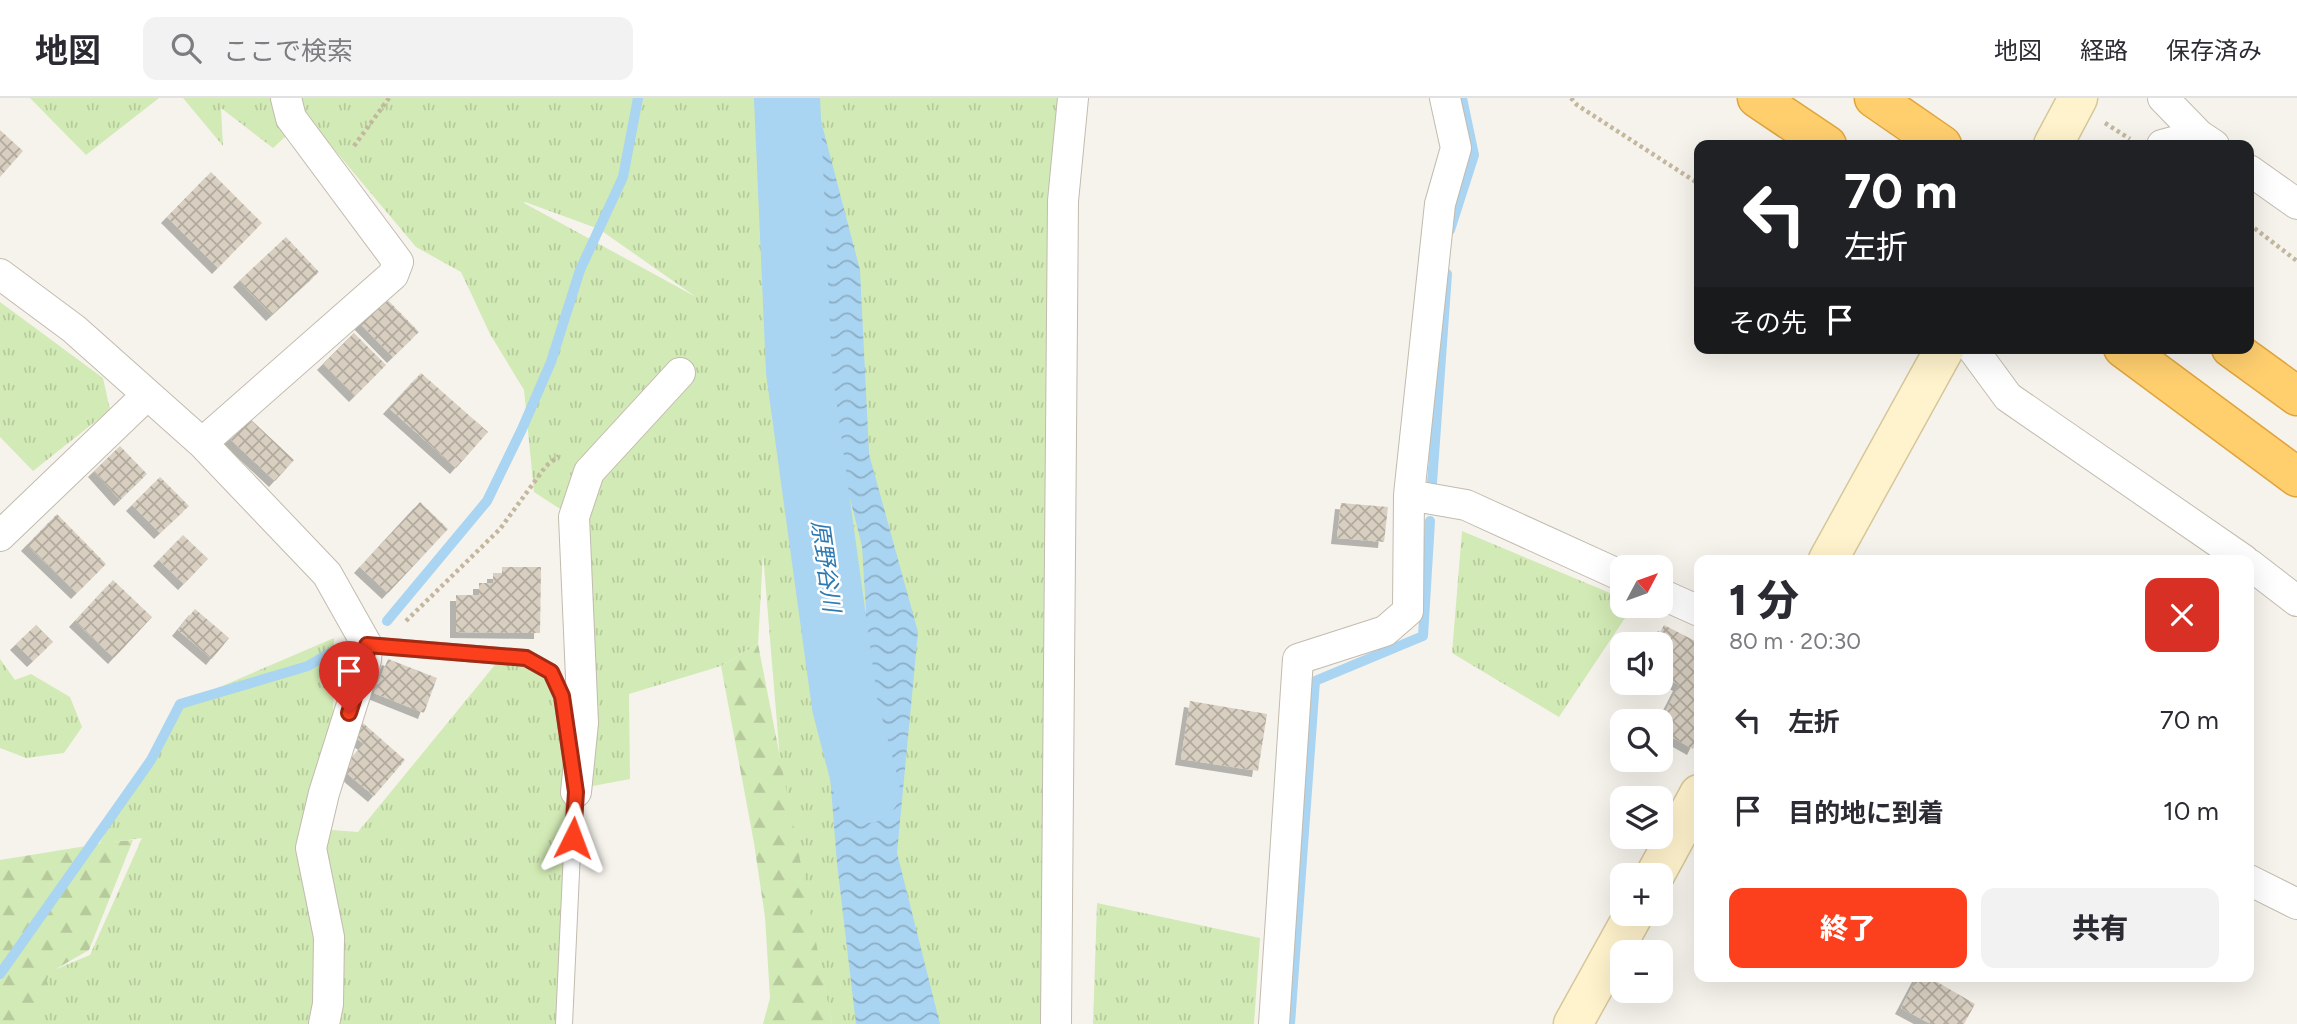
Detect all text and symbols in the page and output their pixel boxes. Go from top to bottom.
search box [143,17,633,80]
icon: search [167,29,205,67]
text: 地図 [35,31,101,70]
text: ここで検索 [223,35,353,67]
text: 地図 [1994,36,2042,65]
text: 経路 [2080,36,2128,65]
text: 保存済み [2166,36,2262,65]
text: 70 m [1844,161,1957,220]
icon: left [1729,168,1820,259]
text: 左折 [1844,228,1908,266]
icon: arrive [1821,301,1859,339]
text: その先 [1729,307,1807,339]
water label: 原野谷川 [806,518,847,616]
north arrow [1610,555,1673,618]
map controls [1610,555,1673,1003]
text: 1 分 [1729,575,1799,626]
button: close [2145,578,2219,652]
text: 80 m · 20:30 [1729,627,1861,655]
button: sound [1610,632,1673,695]
pin [319,641,379,713]
icon: arrive [330,652,368,690]
icon: left [1729,701,1767,739]
text: 70 m [2160,704,2219,736]
text: 左折 [1788,706,1840,738]
button: search [1610,709,1673,772]
button: layers [1610,786,1673,849]
icon: arrive [1729,792,1767,830]
text: 10 m [2163,795,2219,827]
text: 目的地に到着 [1788,797,1944,829]
position arrow [536,801,610,875]
button: + [1610,863,1673,926]
button: 終了 [1729,888,1967,968]
button: 共有 [1981,888,2219,968]
button: − [1610,940,1673,1003]

